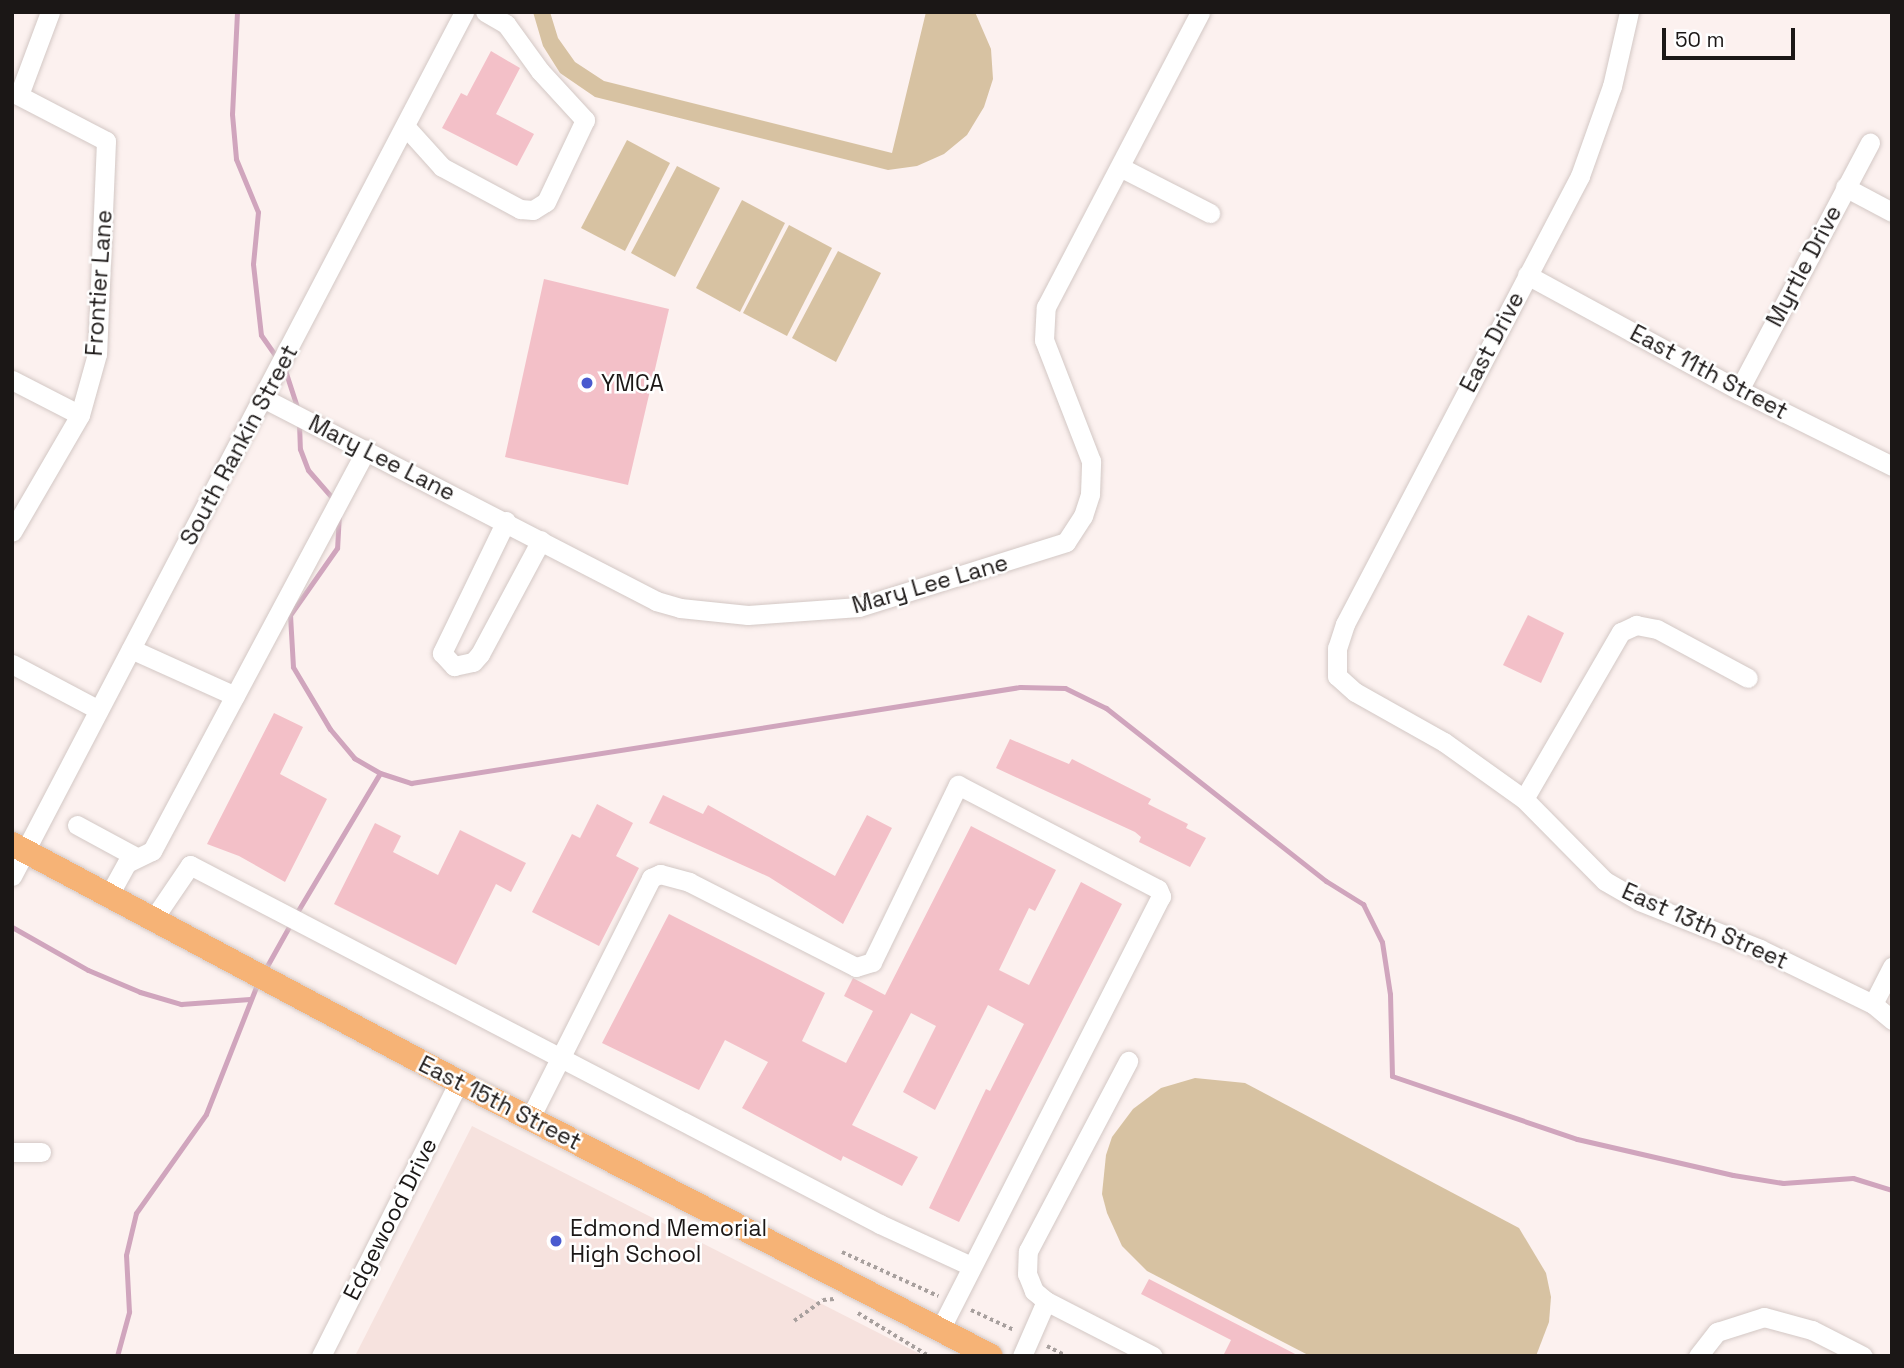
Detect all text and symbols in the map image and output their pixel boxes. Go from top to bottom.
scale bar [1666,14,1799,58]
text: 50 m [1675,26,1725,53]
street label: Myrtle Drive [1760,201,1848,331]
street label: Frontier Lane [80,209,118,357]
street label: East Drive [1454,287,1530,397]
street label: East 11th Street [1625,319,1793,425]
street label: South Rankin Street [174,340,304,550]
place label: YMCA [601,369,664,397]
marker: YMCA [579,375,595,391]
street label: Mary Lee Lane [304,409,460,507]
street label: Mary Lee Lane [849,549,1011,619]
street label: East 13th Street [1618,877,1792,975]
street label: East 15th Street [414,1050,586,1156]
street label: Edgewood Drive [337,1133,443,1305]
place label: Edmond Memorial High School [570,1214,767,1268]
marker: Edmond Memorial High School [548,1233,564,1249]

